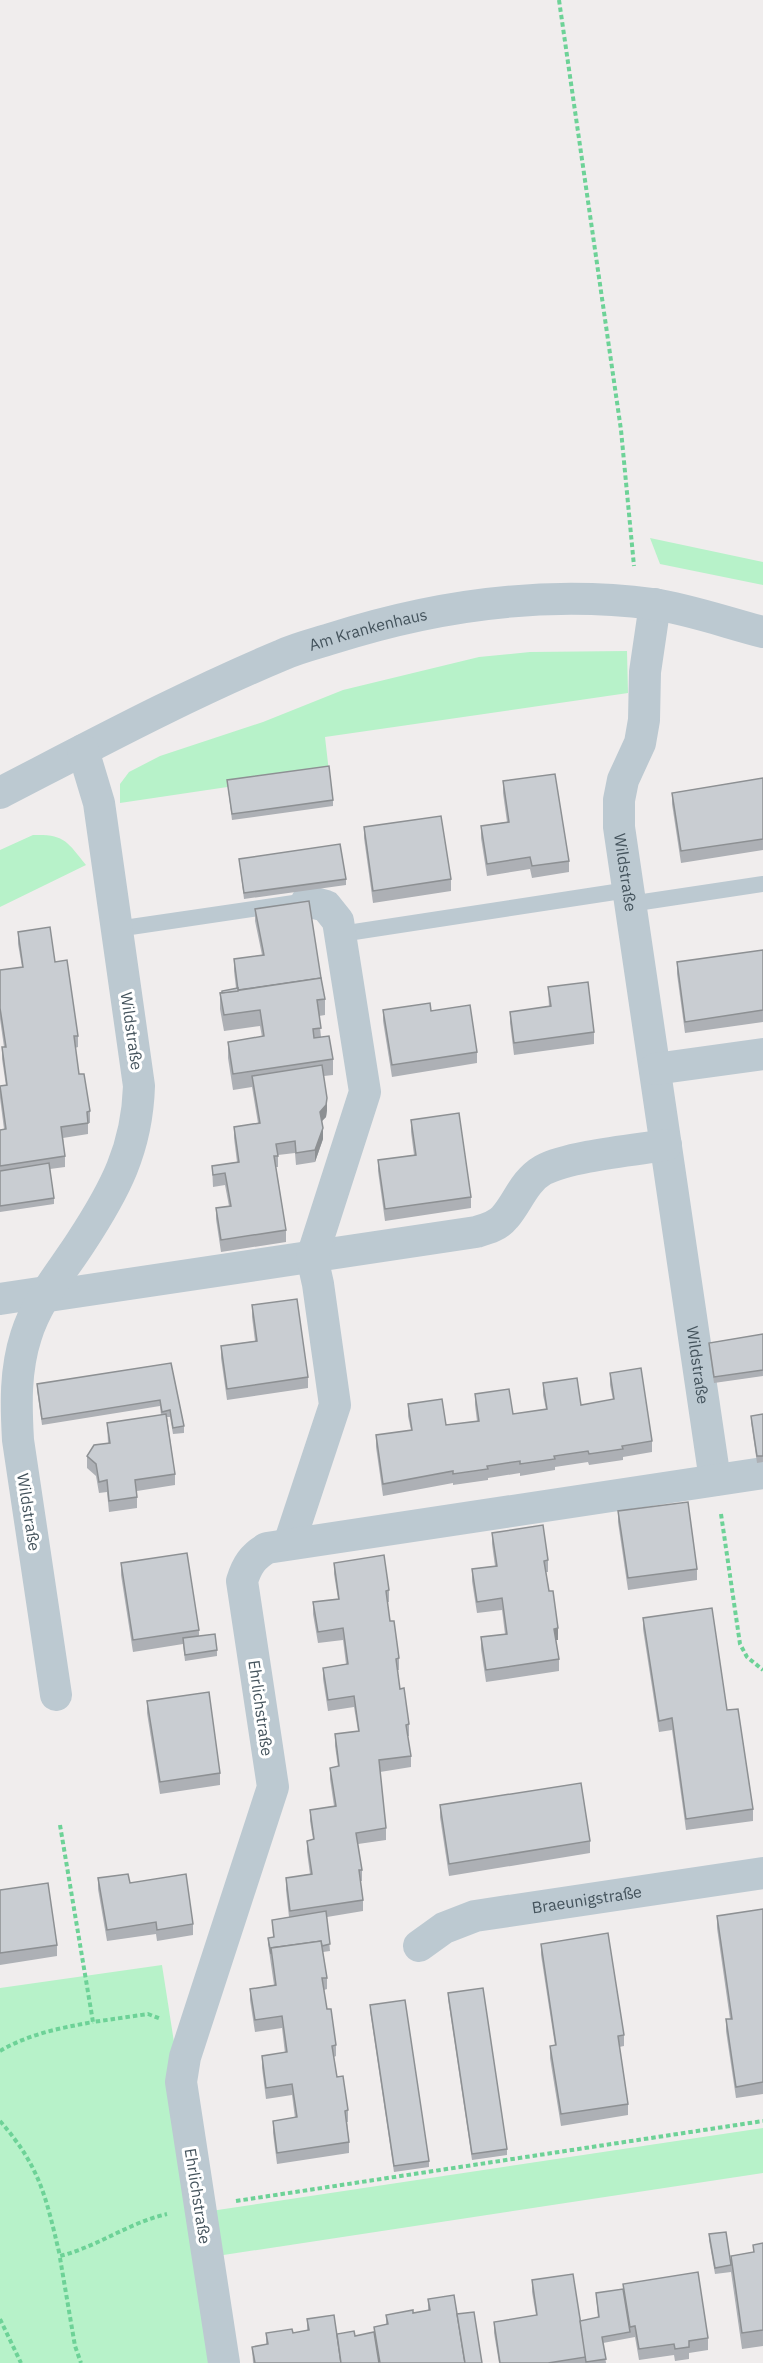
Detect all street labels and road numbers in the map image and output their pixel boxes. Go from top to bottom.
street label: Am Krankenhaus [306,604,429,655]
street label: Wildstraße [610,832,641,913]
street label: Wildstraße [117,991,147,1072]
street label: Wildstraße [682,1325,714,1406]
street label: Wildstraße [13,1472,45,1553]
street label: Ehrlichstraße [244,1659,278,1757]
street label: Braeunigstraße [530,1881,643,1917]
street label: Ehrlichstraße [181,2147,215,2245]

